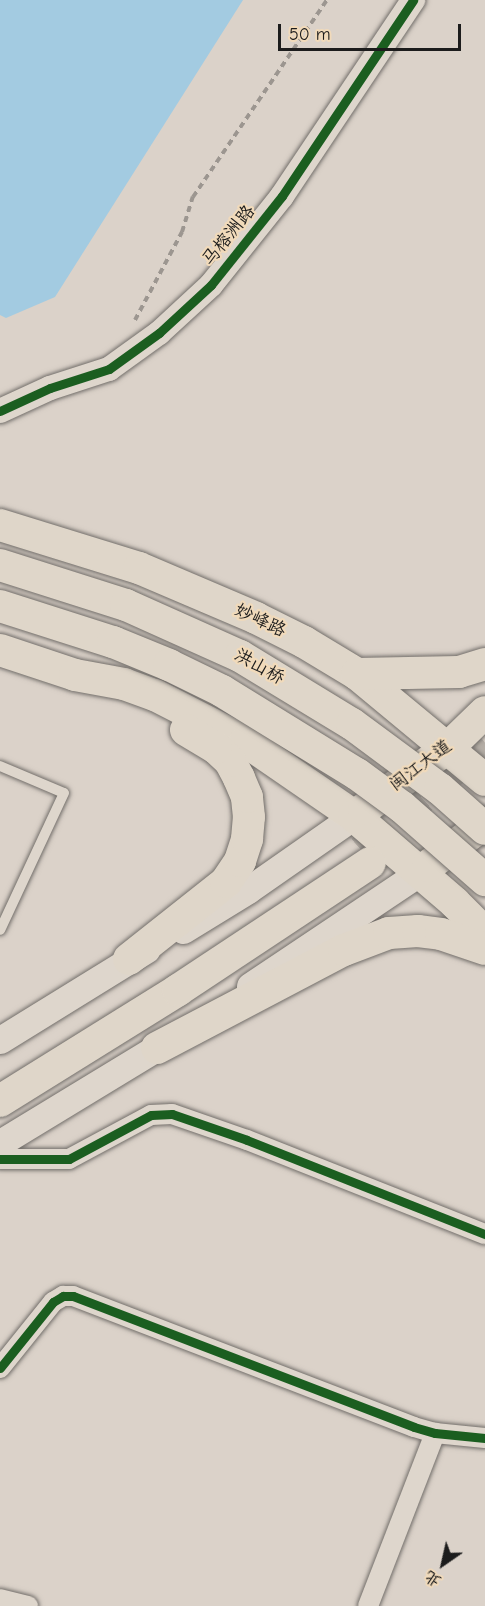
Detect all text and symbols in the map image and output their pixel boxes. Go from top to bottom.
scale bar [281,12,464,50]
text: 50 m [289,24,331,45]
street label: 马榕洲路 [198,201,260,271]
street label: 妙峰路 [231,600,289,642]
street label: 洪山桥 [230,644,288,690]
street label: 闽江大道 [386,736,456,796]
north arrow [413,1534,473,1594]
text: 北 [421,1567,445,1591]

